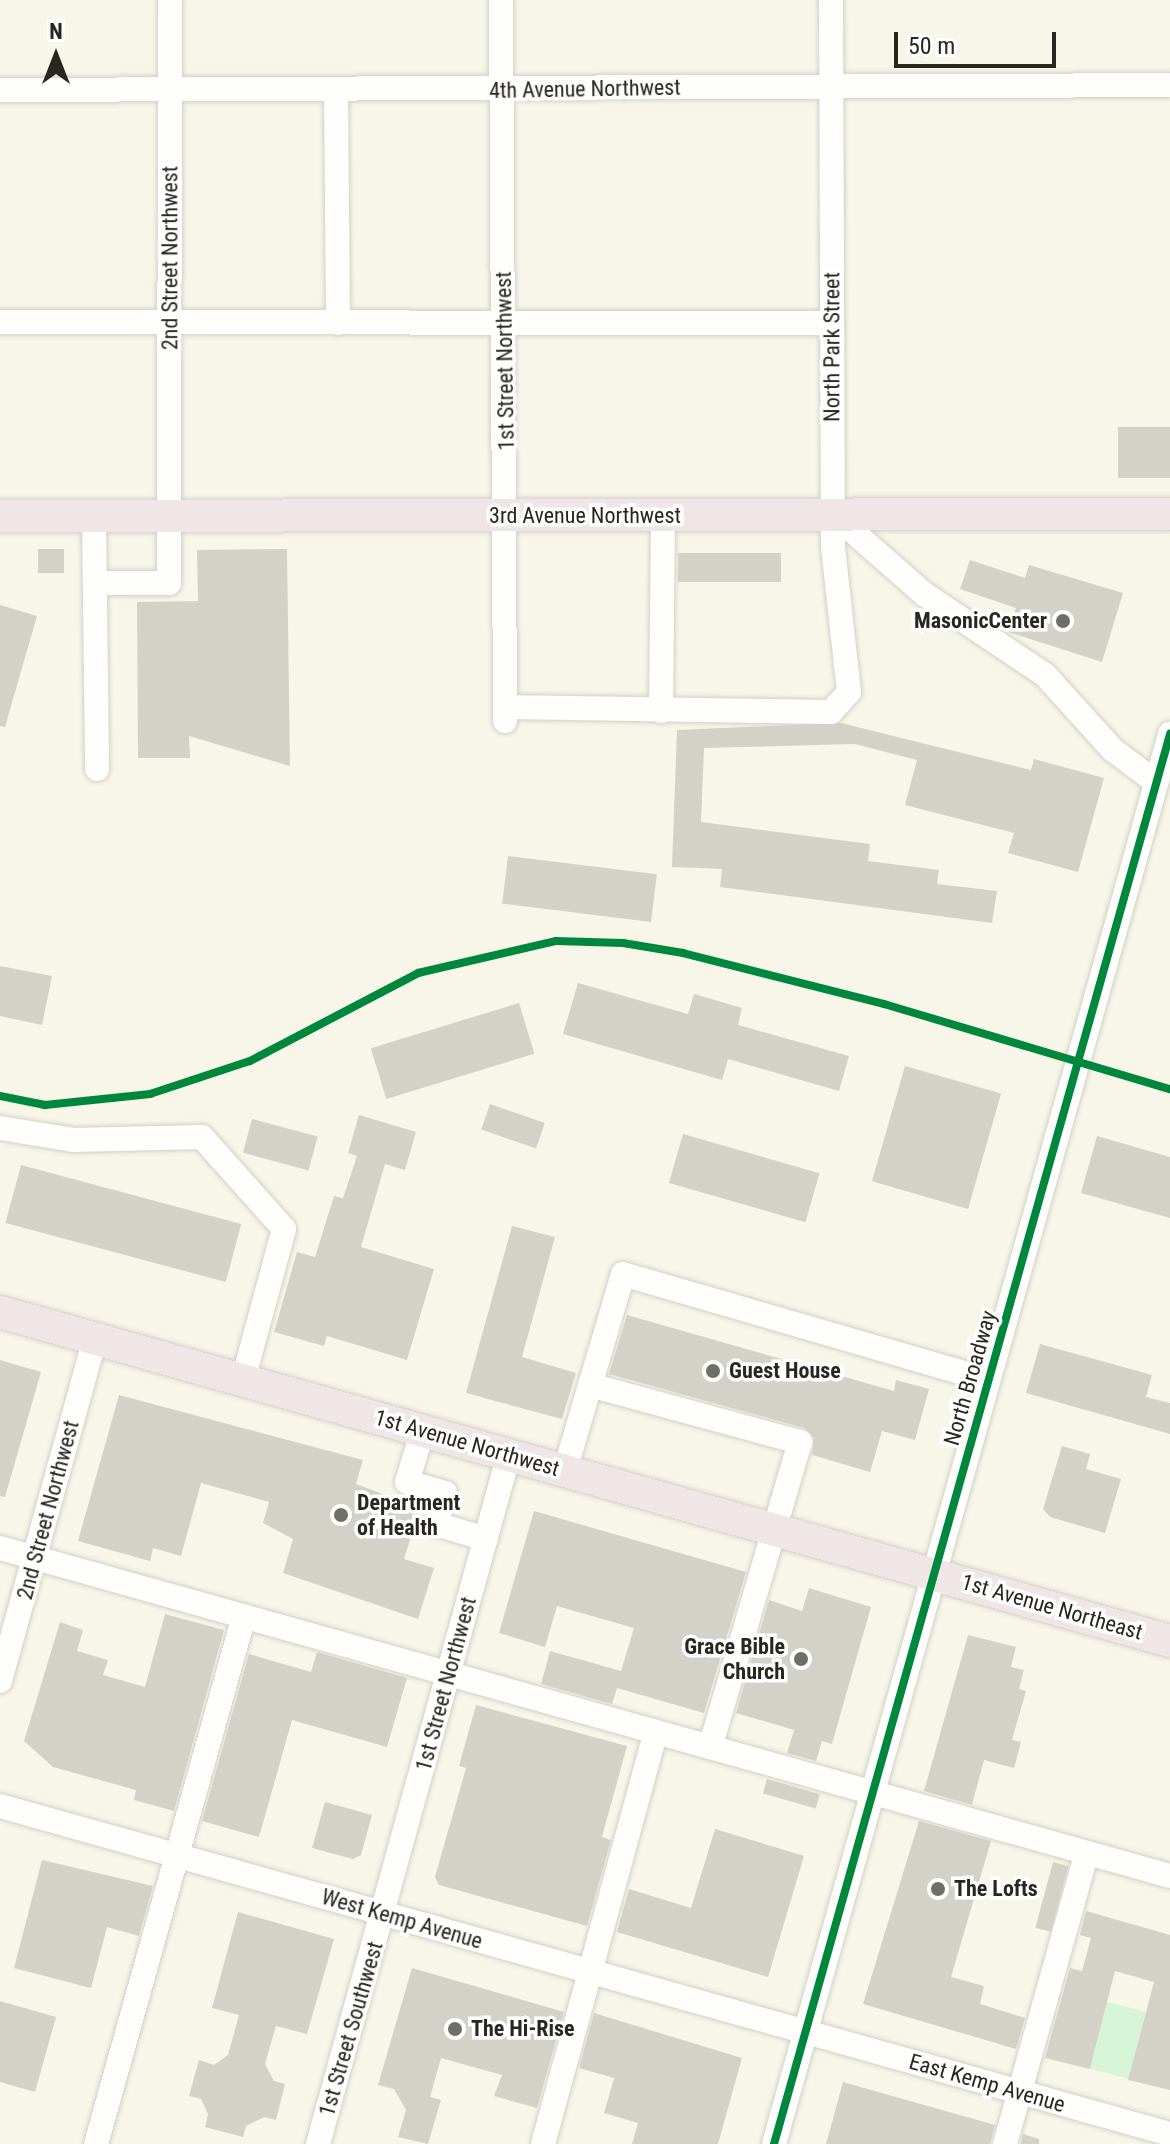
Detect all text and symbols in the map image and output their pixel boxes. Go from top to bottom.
north arrow [16,16,96,96]
scale bar [898,16,1060,66]
text: N [49,19,63,44]
text: 50 m [908,32,955,60]
street label: 4th Avenue Northwest [489,74,681,104]
street label: 2nd Street Northwest [157,166,183,350]
street label: 1st Street Northwest [490,271,520,451]
street label: North Park Street [819,272,845,422]
street label: 3rd Avenue Northwest [489,503,681,529]
place label: MasonicCenter [914,608,1047,634]
marker: MasonicCenter [1054,612,1072,630]
street label: North Broadway [938,1308,1002,1448]
place label: Guest House [729,1358,841,1384]
marker: Guest House [704,1362,722,1380]
street label: 1st Avenue Northwest [372,1404,562,1482]
street label: 2nd Street Northwest [11,1418,85,1602]
place label: Department of Health [357,1489,460,1540]
marker: Department of Health [332,1506,350,1524]
street label: 1st Avenue Northeast [958,1569,1146,1645]
street label: 1st Street Northwest [410,1594,482,1774]
place label: Grace Bible Church [684,1633,785,1684]
marker: Grace Bible Church [792,1650,810,1668]
place label: The Lofts [954,1876,1038,1902]
marker: The Lofts [929,1880,947,1898]
street label: West Kemp Avenue [318,1883,486,1955]
street label: 1st Street Southwest [313,1939,389,2119]
place label: The Hi-Rise [471,2016,575,2042]
marker: The Hi-Rise [446,2020,464,2038]
street label: East Kemp Avenue [906,2048,1068,2118]

